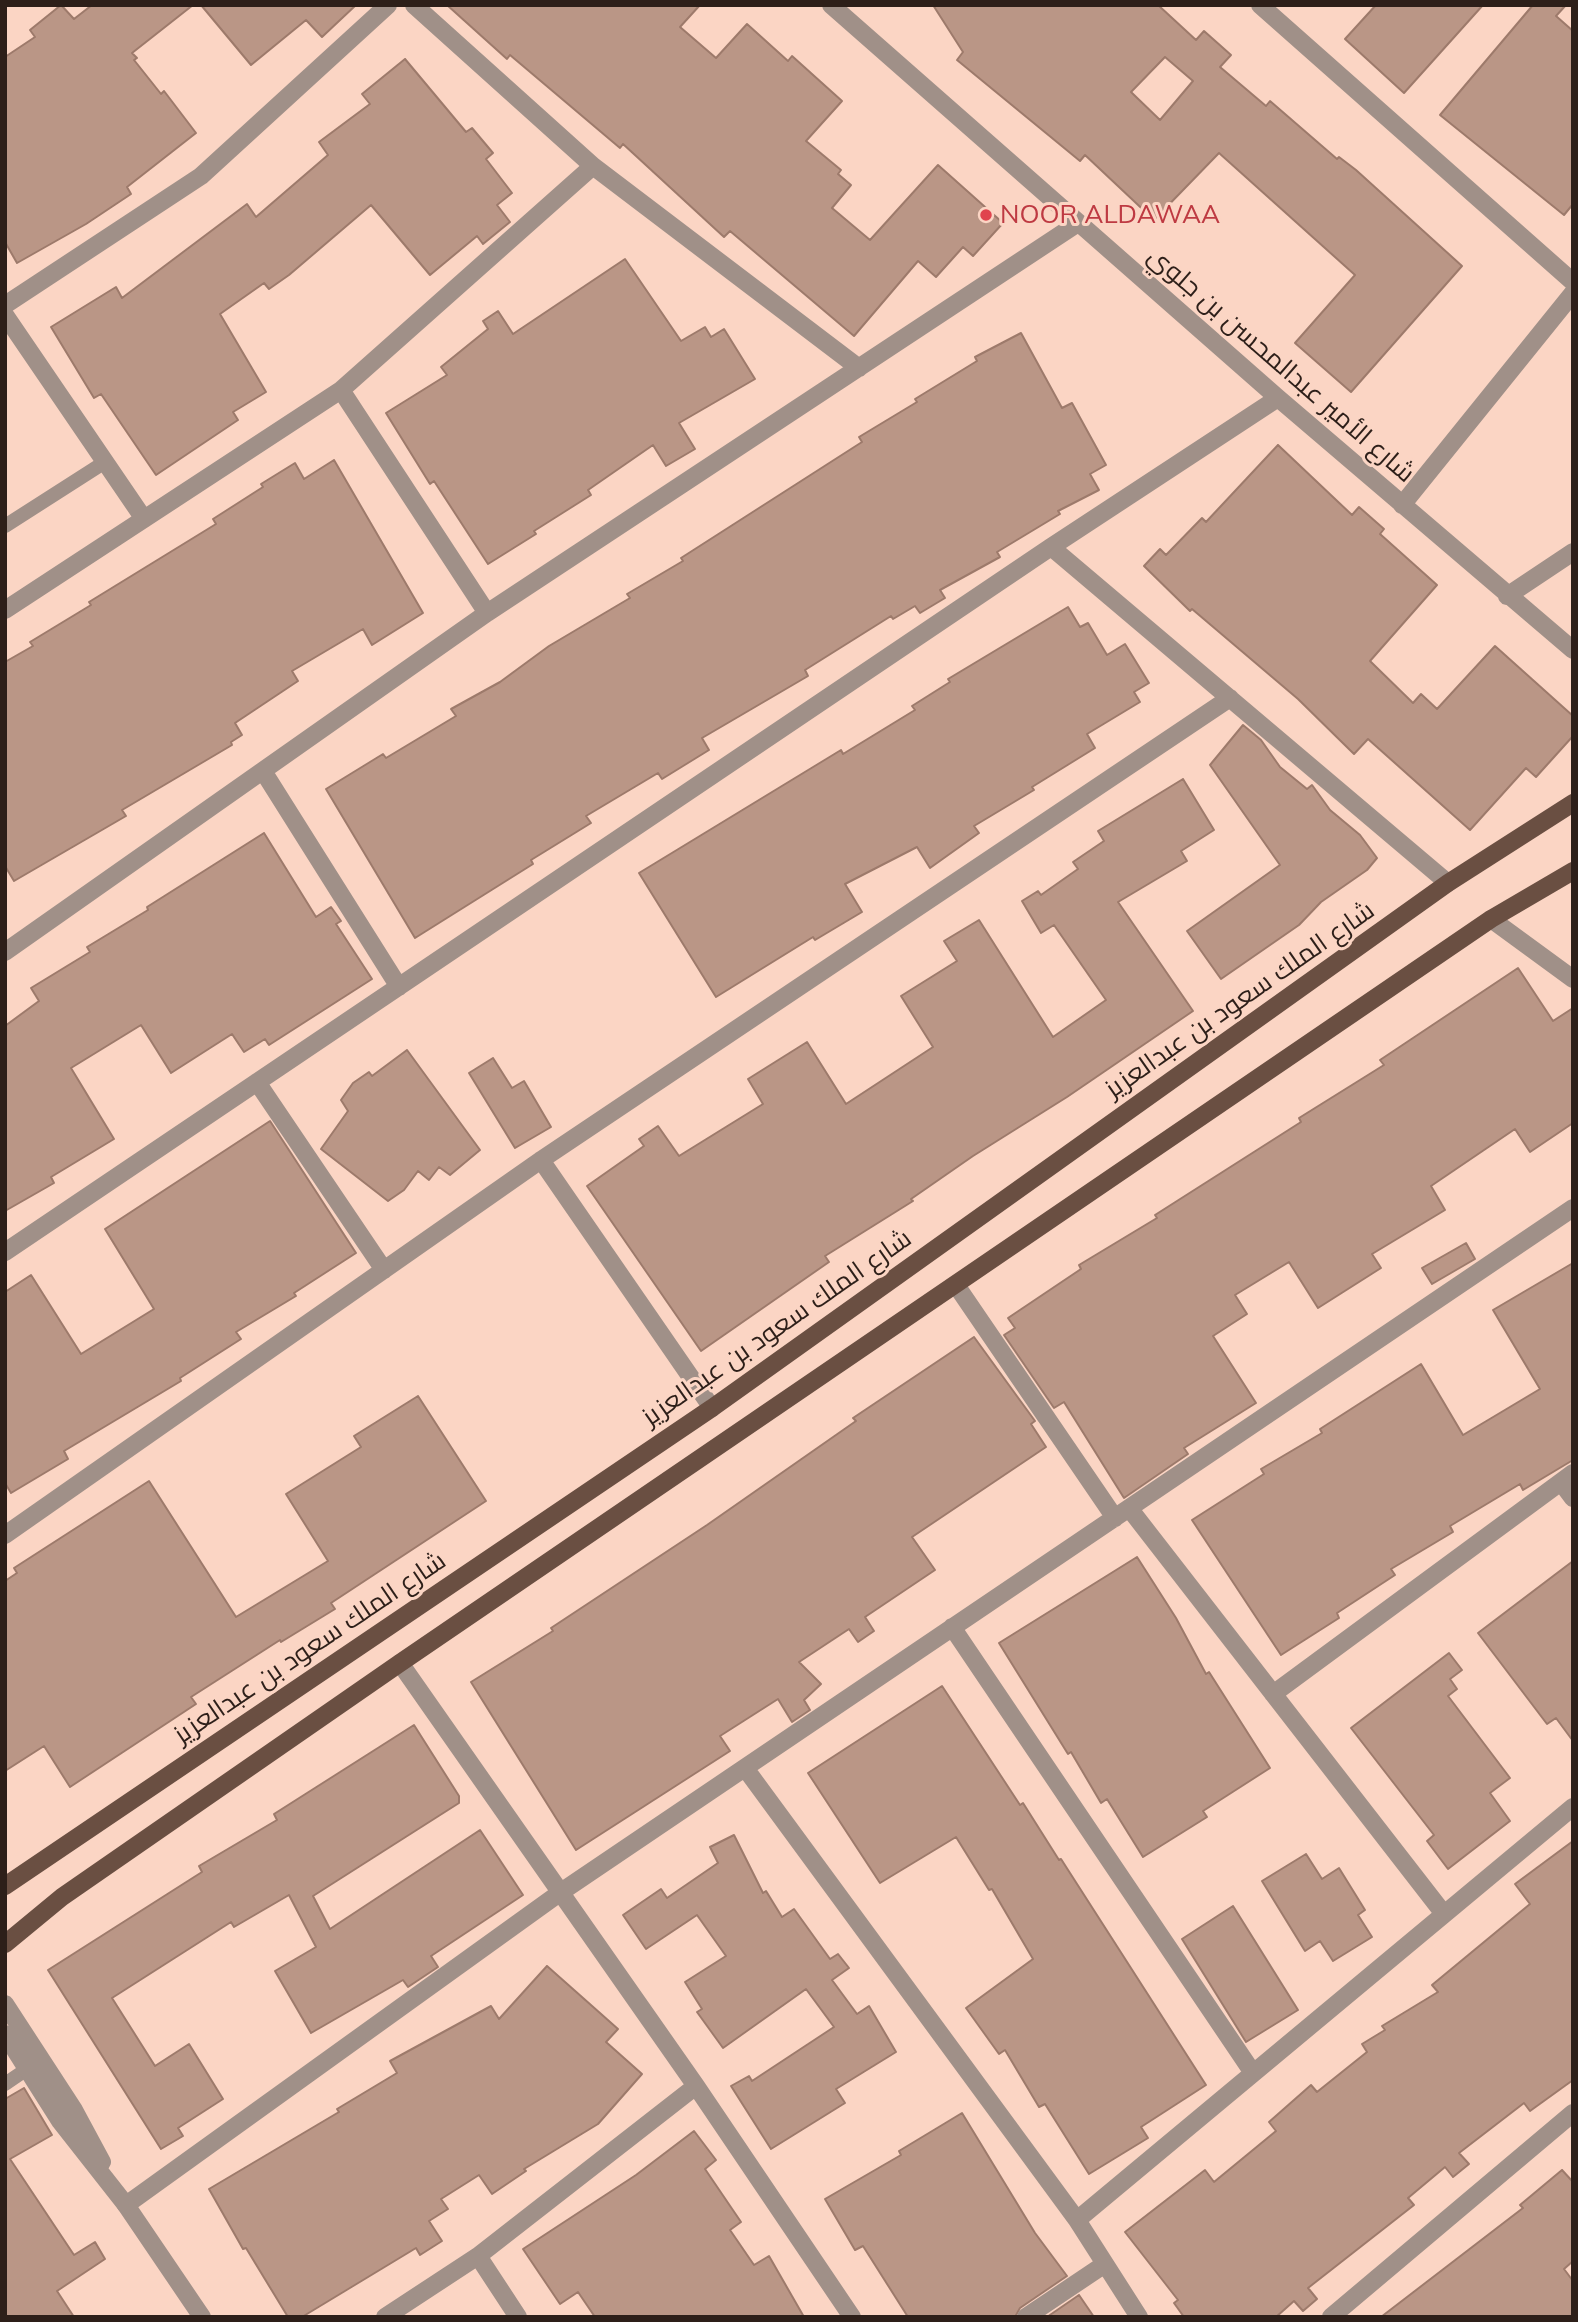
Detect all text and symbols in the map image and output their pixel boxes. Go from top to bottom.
place label: NOOR ALDAWAA [1000,199,1220,231]
marker: NOOR ALDAWAA [978,207,994,223]
street label: شارع الأمير عبدالمحسن بن جلوي [1141,241,1421,489]
street label: شارع الملك سعود بن عبدالعزيز [1099,895,1381,1105]
street label: شارع الملك سعود بن عبدالعزيز [636,1223,918,1433]
street label: شارع الملك سعود بن عبدالعزيز [168,1545,452,1751]

